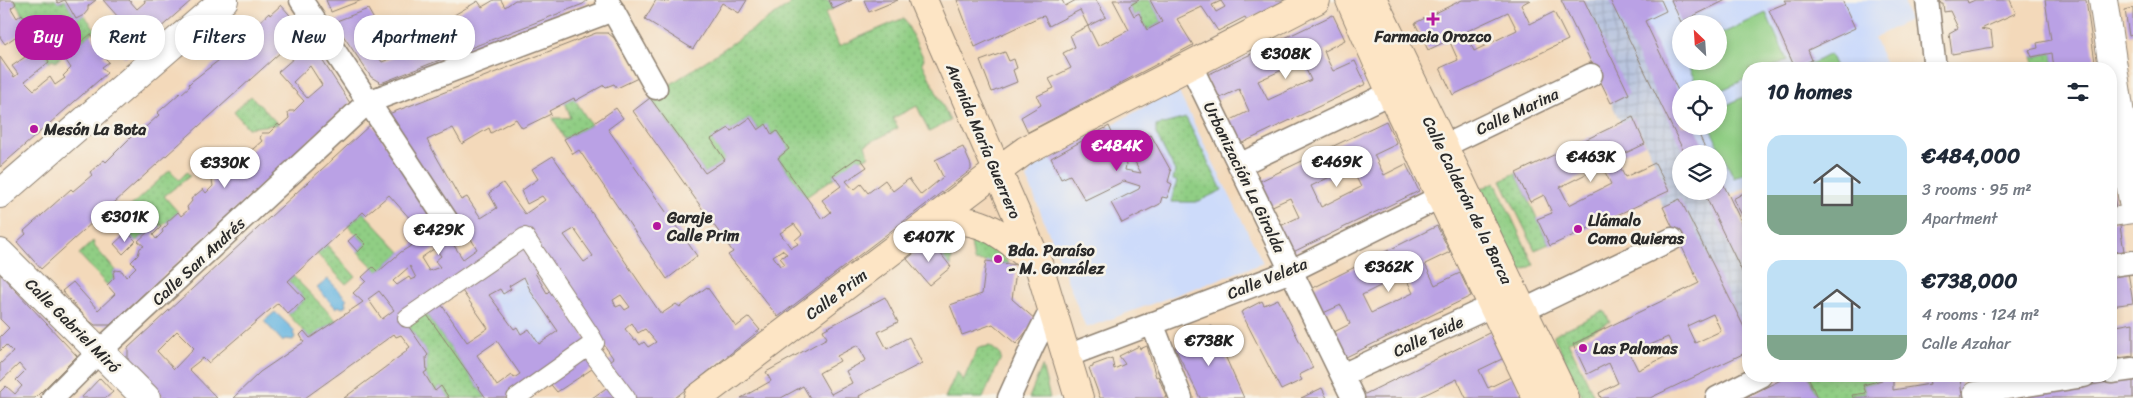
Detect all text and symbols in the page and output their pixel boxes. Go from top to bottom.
marker: Farmacia Orozco [1427,13,1439,25]
chip: Buy [15,15,81,60]
chip: Rent [91,15,165,60]
chip: Filters [175,15,264,60]
chip: New [274,15,344,60]
chip: Apartment [354,15,475,60]
north arrow [1672,15,1728,70]
map controls [1672,15,1727,200]
place label: Farmacia Orozco [1374,22,1491,51]
pin: €308K [1251,38,1321,80]
text: €308K [1262,39,1310,68]
street label: Avenida María Guerrero [937,58,1029,224]
text: 10 homes [1767,73,1852,111]
icon: filters [2064,78,2092,106]
street label: Calle Marina [1471,79,1564,143]
button: locate [1672,80,1727,135]
street label: Urbanización La Giralda [1195,97,1294,259]
street label: Calle Calderón de la Barca [1414,111,1521,290]
place label: Mesón La Bota [43,115,146,144]
marker: Mesón La Bota [28,123,40,135]
pin: €484K [1082,130,1152,172]
text: €484K [1092,131,1142,160]
text: €484,000 [1922,137,2020,175]
pin: €463K [1556,140,1626,183]
text: €463K [1567,142,1615,171]
button: layers [1672,145,1727,200]
pin: €330K [190,146,260,189]
pin: €469K [1302,146,1372,188]
text: €469K [1312,147,1362,176]
text: €330K [201,148,249,177]
icon: home [1807,155,1867,215]
text: 3 rooms · 95 m² [1922,175,2032,204]
pin: €301K [90,200,160,243]
text: €301K [102,202,148,231]
place label: Garaje Calle Prim [666,203,740,250]
text: Apartment [1922,204,1998,233]
place label: Llámalo Como Quieras [1587,206,1685,253]
street label: Calle San Andrés [145,209,253,313]
pin: €429K [404,214,474,256]
text: €429K [414,215,464,244]
marker: Garaje Calle Prim [651,220,663,232]
pin: €407K [894,220,964,263]
text: €407K [904,222,954,251]
marker: Llámalo Como Quieras [1572,223,1584,235]
place label: Bda. Paraíso - M. González [1008,236,1106,283]
street label: Calle Veleta [1223,249,1313,308]
pin: €362K [1354,250,1424,293]
text: €362K [1365,252,1413,281]
marker: Bda. Paraíso - M. González [992,253,1004,265]
street label: Calle Prim [799,261,874,328]
text: €738,000 [1922,262,2018,300]
street label: Calle Gabriel Miró [18,270,128,381]
icon: home [1807,280,1867,340]
text: 4 rooms · 124 m² [1922,300,2039,329]
street label: Calle Teide [1388,307,1468,366]
pin: €738K [1174,324,1244,367]
text: €738K [1185,326,1233,355]
text: Calle Azahar [1922,329,2011,358]
place label: Las Palomas [1593,334,1678,363]
marker: Las Palomas [1577,342,1589,354]

